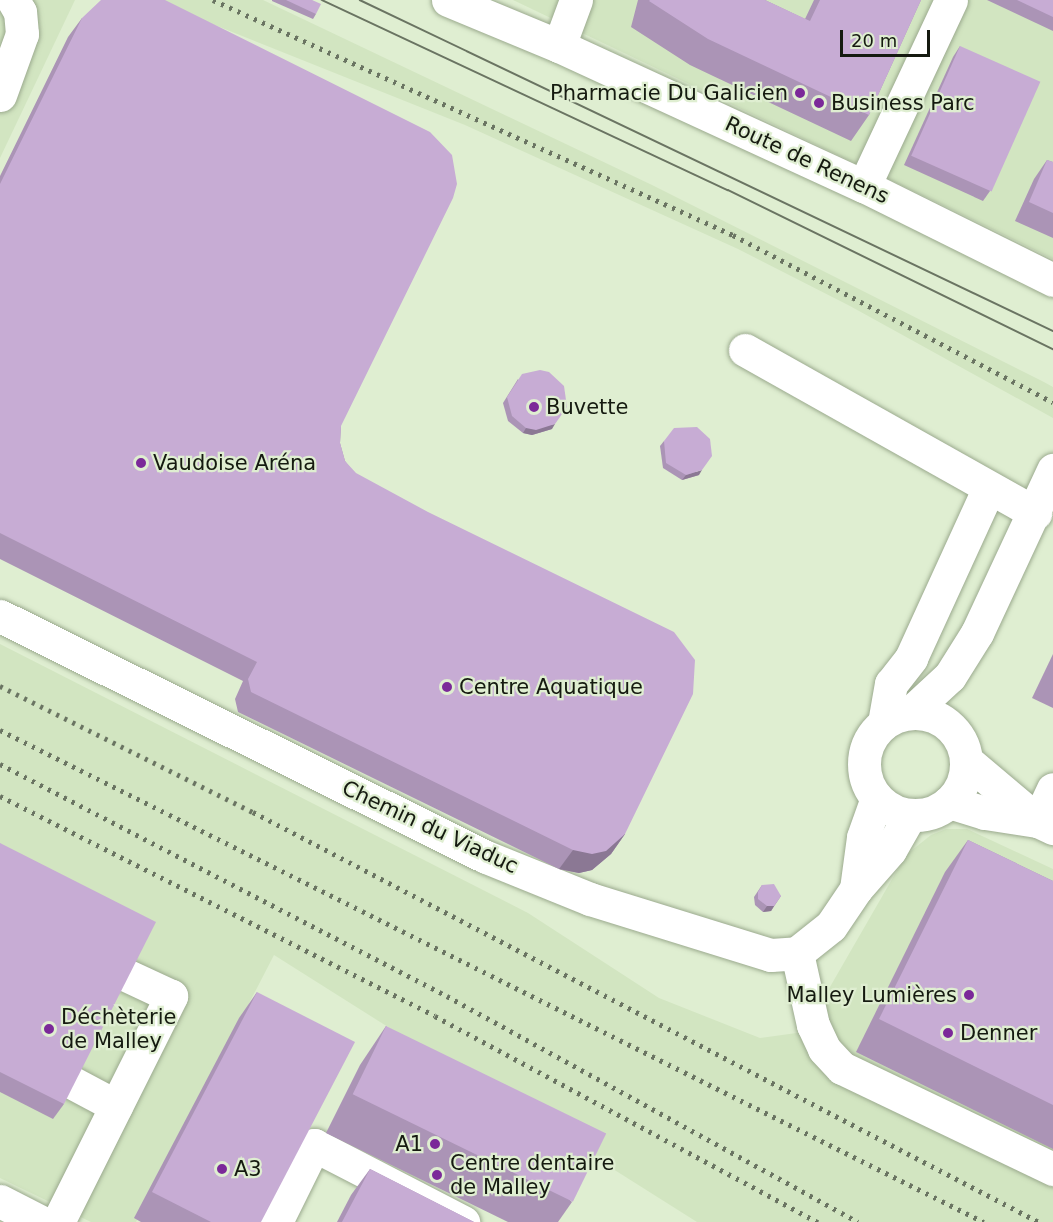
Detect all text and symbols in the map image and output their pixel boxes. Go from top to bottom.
scale bar [843,18,933,56]
text: 20 m [851,30,897,51]
place label: Pharmacie Du Galicien [550,80,788,106]
marker: Pharmacie Du Galicien [793,86,807,100]
place label: Business Parc [831,90,975,116]
marker: Business Parc [812,96,826,110]
street label: Route de Renens [721,111,893,209]
place label: Buvette [546,394,628,420]
marker: Buvette [527,400,541,414]
place label: Vaudoise Aréna [153,450,316,476]
marker: Vaudoise Aréna [134,456,148,470]
place label: Centre Aquatique [459,674,643,700]
marker: Centre Aquatique [440,680,454,694]
street label: Chemin du Viaduc [338,775,522,879]
place label: Malley Lumières [786,982,957,1008]
marker: Malley Lumières [962,988,976,1002]
place label: Déchèterie de Malley [61,1004,176,1054]
place label: Denner [960,1020,1037,1046]
marker: Déchèterie de Malley [42,1022,56,1036]
marker: Denner [941,1026,955,1040]
place label: A1 [395,1131,423,1157]
marker: A1 [428,1137,442,1151]
place label: Centre dentaire de Malley [450,1150,614,1200]
place label: A3 [234,1156,262,1182]
marker: A3 [215,1162,229,1176]
marker: Centre dentaire de Malley [428,1166,446,1184]

